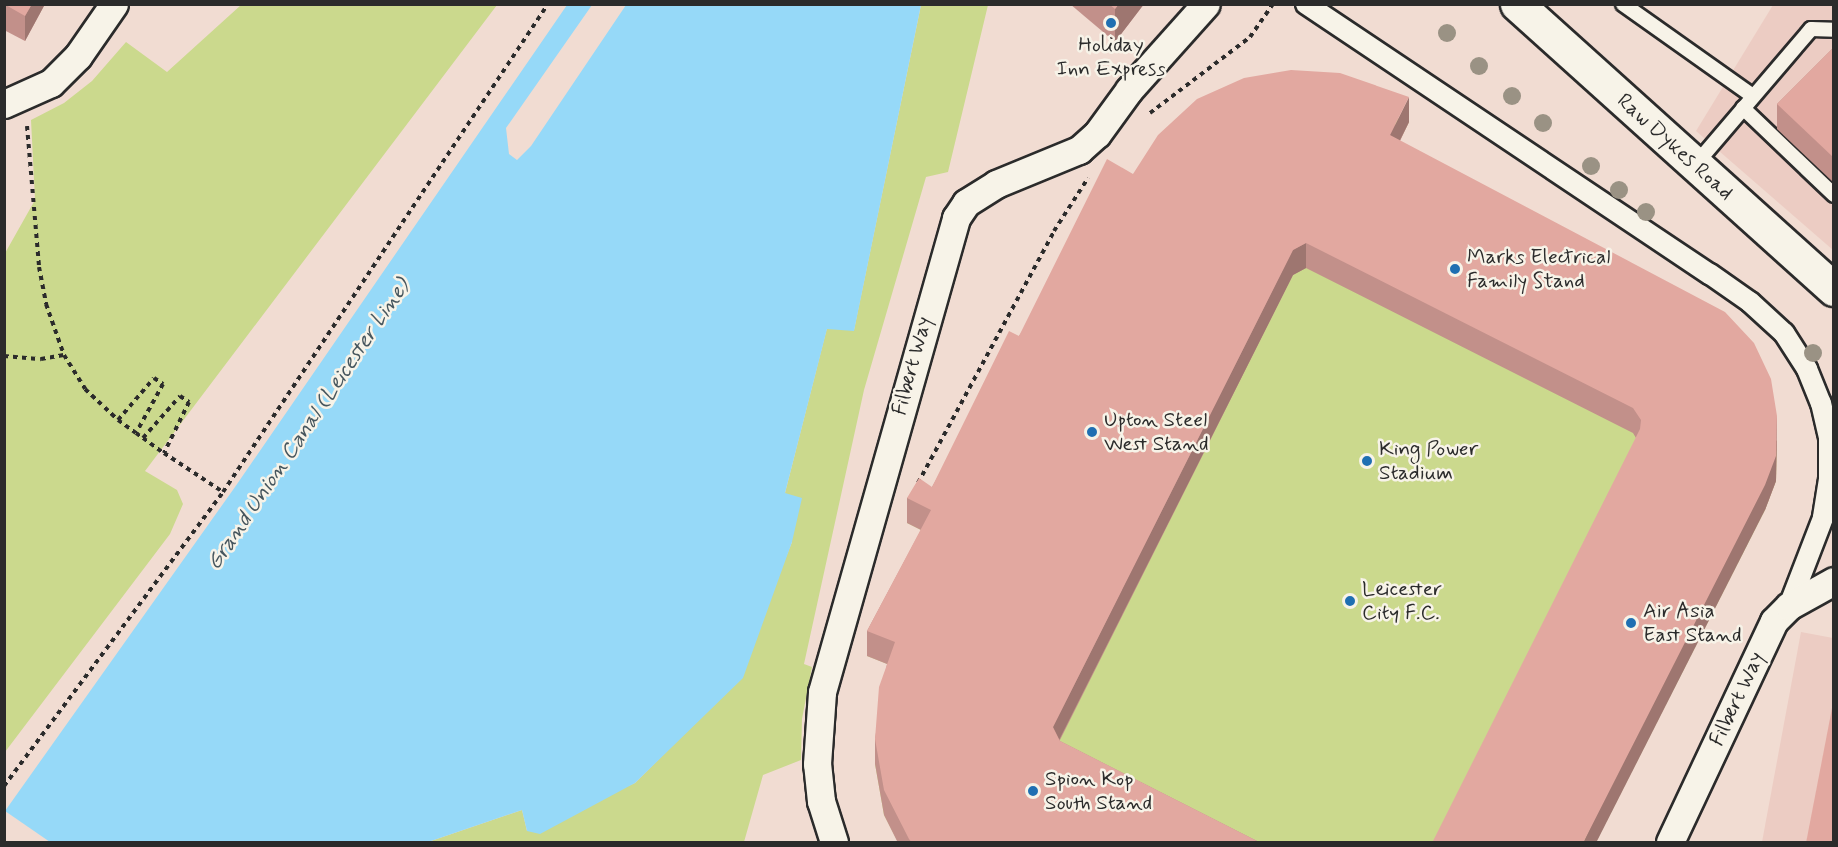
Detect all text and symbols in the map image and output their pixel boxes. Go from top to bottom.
marker: Holiday Inn Express [1104,16,1118,30]
place label: Holiday Inn Express [1056,32,1166,82]
street label: Raw Dykes Road [1613,89,1737,205]
place label: Marks Electrical Family Stand [1467,244,1611,294]
marker: Marks Electrical Family Stand [1448,262,1462,276]
water label: Grand Union Canal (Leicester Line) [205,280,413,570]
street label: Filbert Way [886,312,938,420]
place label: Upton Steel West Stand [1104,407,1209,457]
marker: Upton Steel West Stand [1085,425,1099,439]
place label: King Power Stadium [1379,436,1478,486]
marker: King Power Stadium [1360,454,1374,468]
place label: Leicester City F.C. [1362,576,1442,626]
marker: Leicester City F.C. [1343,594,1357,608]
place label: Air Asia East Stand [1643,598,1742,648]
marker: Air Asia East Stand [1624,616,1638,630]
street label: Filbert Way [1704,647,1770,751]
place label: Spion Kop South Stand [1045,766,1152,816]
marker: Spion Kop South Stand [1026,784,1040,798]

